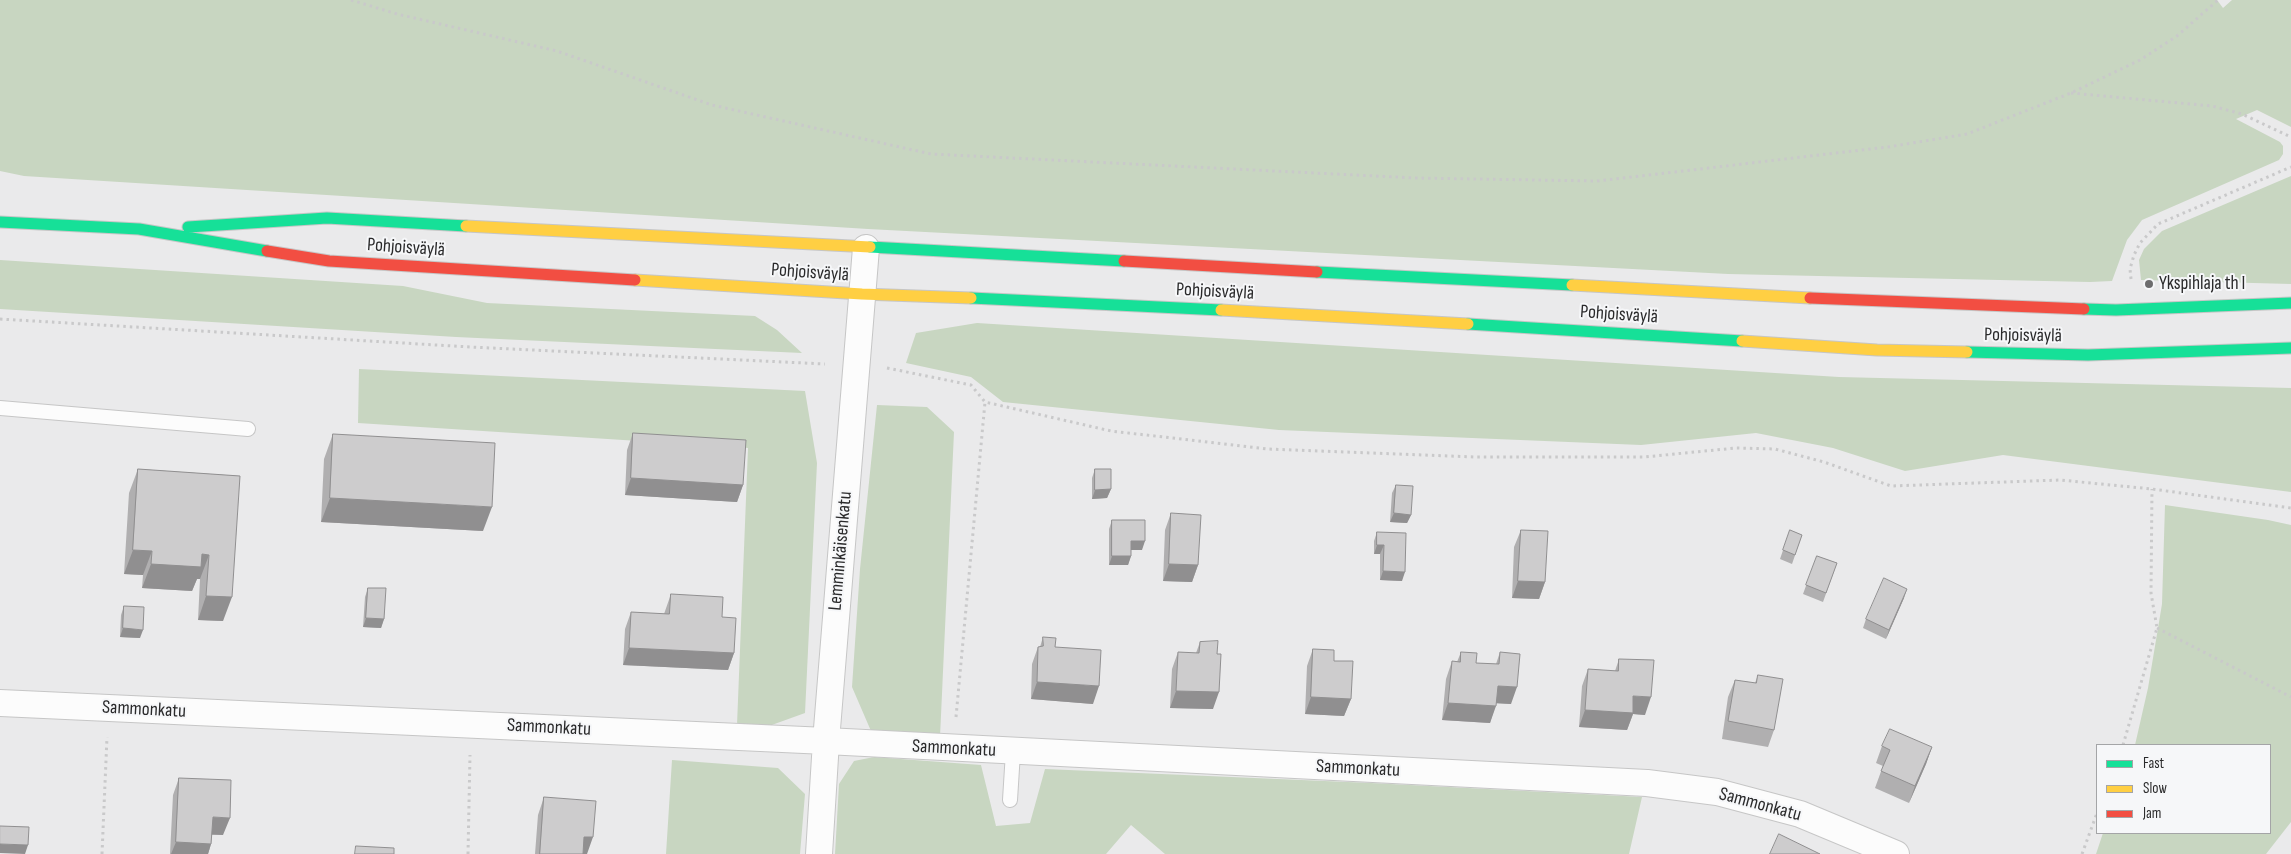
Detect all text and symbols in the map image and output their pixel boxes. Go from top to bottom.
street label: Pohjoisväylä [366,234,446,262]
street label: Pohjoisväylä [770,259,850,287]
place label: Ykspihlaja th I [2159,273,2245,295]
marker: Ykspihlaja th I [2143,278,2155,290]
street label: Pohjoisväylä [1175,279,1255,305]
street label: Pohjoisväylä [1579,301,1659,329]
street label: Pohjoisväylä [1984,324,2062,348]
street label: Lemminkäisenkatu [824,490,858,612]
street label: Sammonkatu [101,696,187,724]
street label: Sammonkatu [506,714,592,742]
street label: Sammonkatu [911,735,997,763]
legend [2096,744,2271,834]
text: Fast [2143,754,2164,773]
street label: Sammonkatu [1315,755,1401,783]
text: Slow [2143,779,2167,798]
street label: Sammonkatu [1716,783,1804,827]
text: Jam [2143,804,2161,823]

